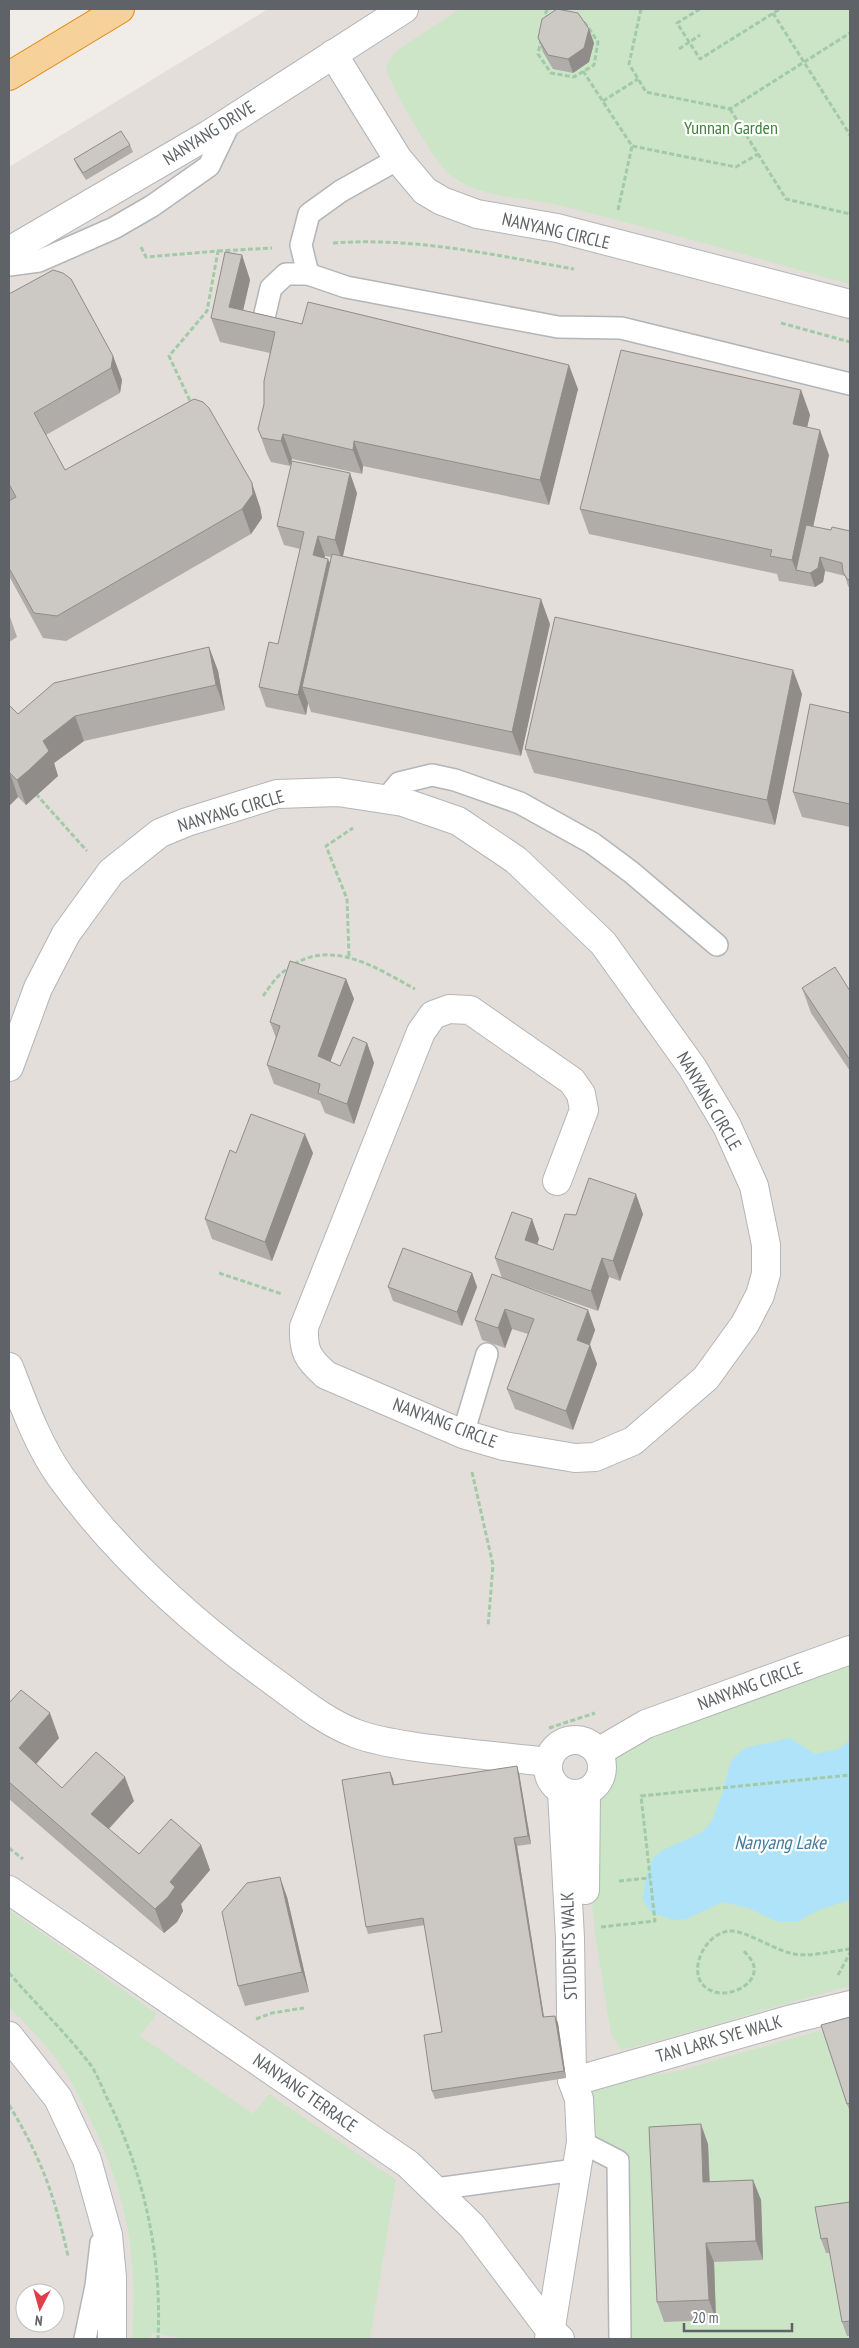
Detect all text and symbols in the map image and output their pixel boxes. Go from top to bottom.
street label: NANYANG DRIVE [158,95,259,170]
park label: Yunnan Garden [684,116,778,139]
street label: NANYANG CIRCLE [500,207,612,254]
street label: NANYANG CIRCLE [175,784,287,837]
street label: NANYANG CIRCLE [672,1047,747,1154]
street label: NANYANG CIRCLE [390,1392,501,1453]
street label: NANYANG CIRCLE [694,1656,805,1715]
water label: Nanyang Lake [734,1830,827,1854]
street label: STUDENTS WALK [555,1892,582,2000]
street label: TAN LARK SYE WALK [653,2010,784,2067]
street label: NANYANG TERRACE [249,2048,362,2137]
north arrow [15,2283,65,2333]
scale bar [684,2300,792,2332]
text: 20 m [692,2308,718,2327]
text: N [34,2312,43,2330]

